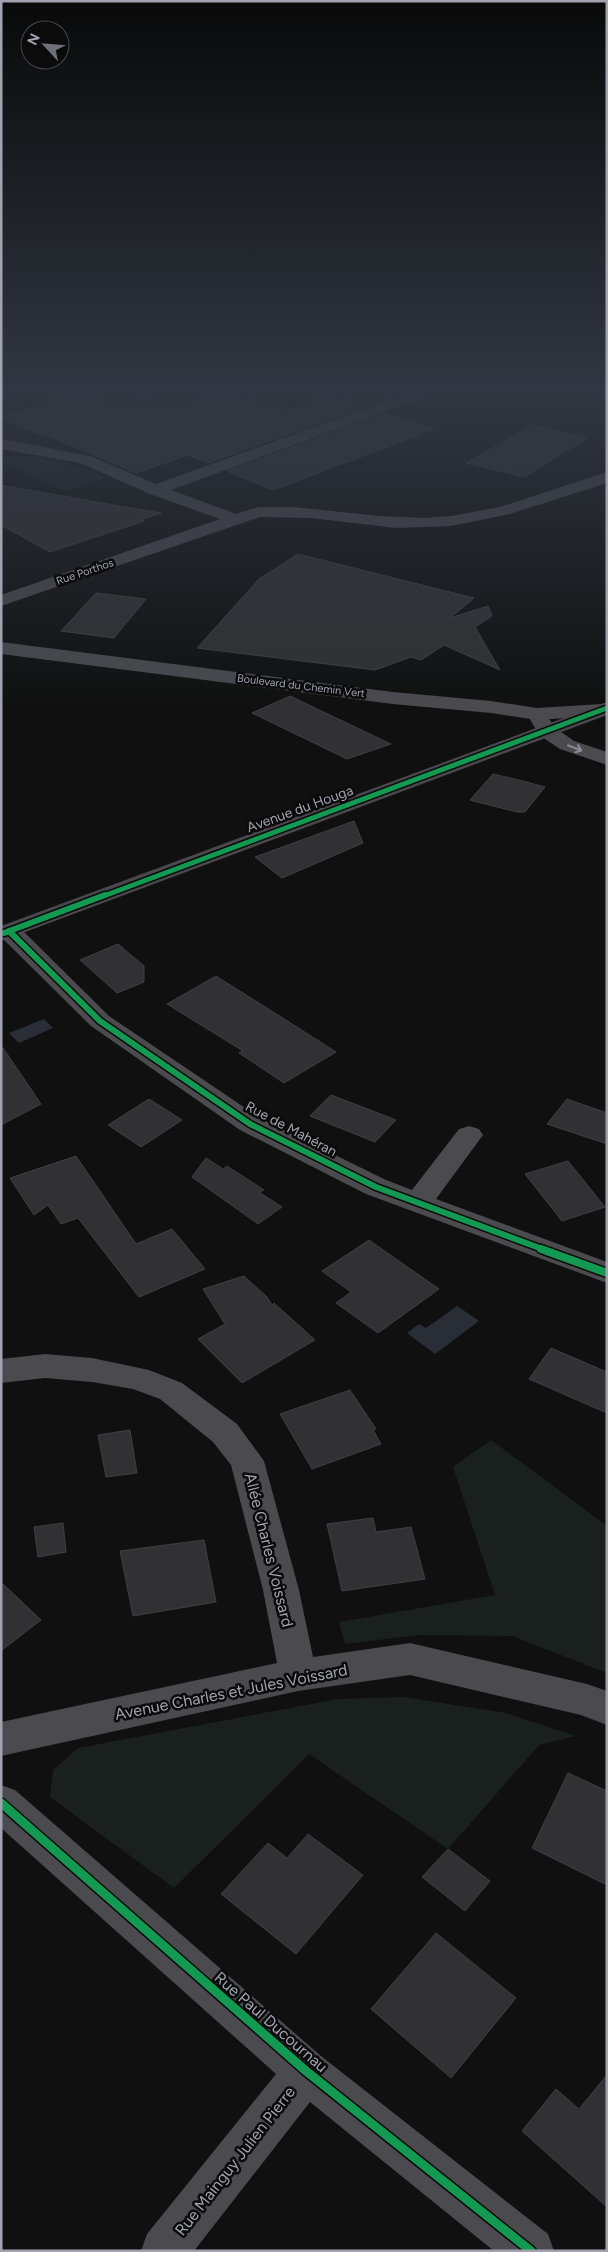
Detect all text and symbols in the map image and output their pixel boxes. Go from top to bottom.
north arrow [20,20,70,70]
text: N [24,31,44,48]
street label: Rue Porthos [55,556,115,588]
street label: Boulevard du Chemin Vert [236,672,366,700]
one-way arrow [567,745,582,754]
street label: Avenue du Houga [244,782,356,836]
street label: Rue de Mahéran [242,1098,340,1160]
street label: Allée Charles Voissard [241,1471,297,1629]
street label: Avenue Charles et Jules Voissard [113,1660,349,1724]
street label: Rue Paul Ducournau [211,1968,331,2076]
street label: Rue Mainguy Julien Pierre [171,2082,299,2239]

